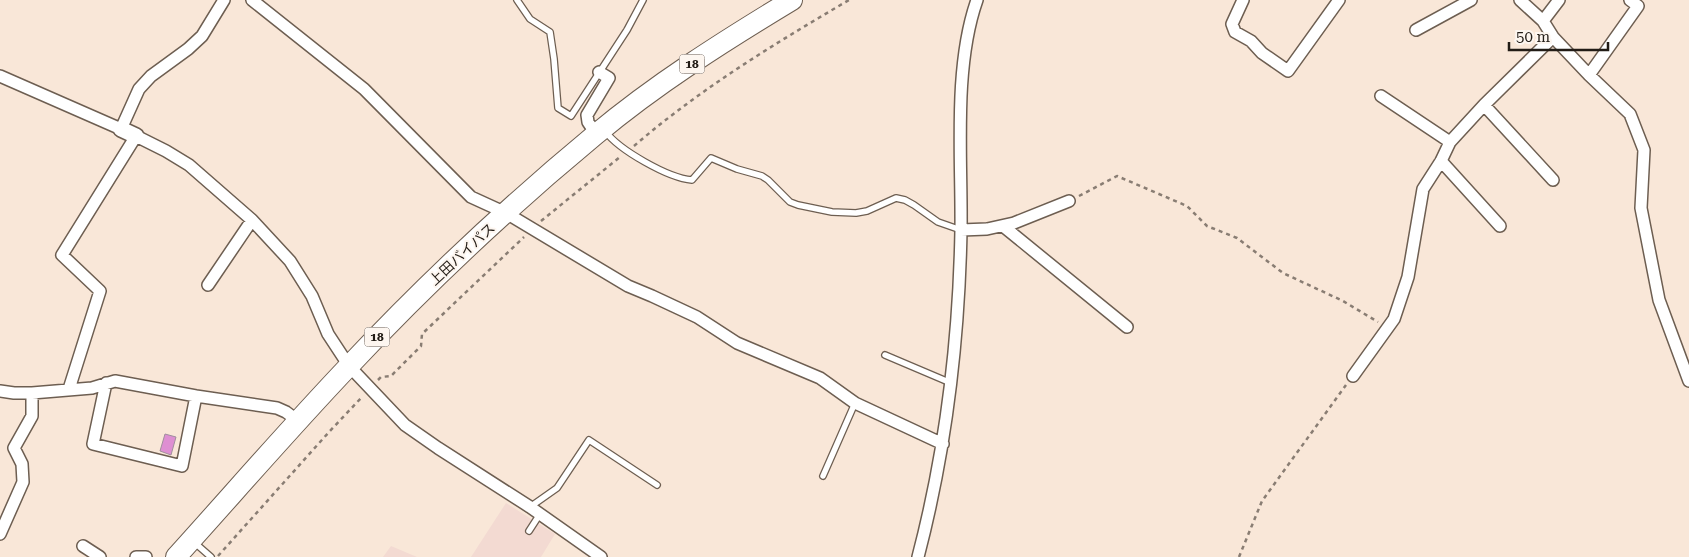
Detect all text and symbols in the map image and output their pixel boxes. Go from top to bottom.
scale bar [1509,20,1608,52]
text: 50 m [1516,28,1551,46]
road number: 18 [680,54,704,74]
street label: 上田バイパス [426,220,498,288]
road number: 18 [364,328,390,347]

